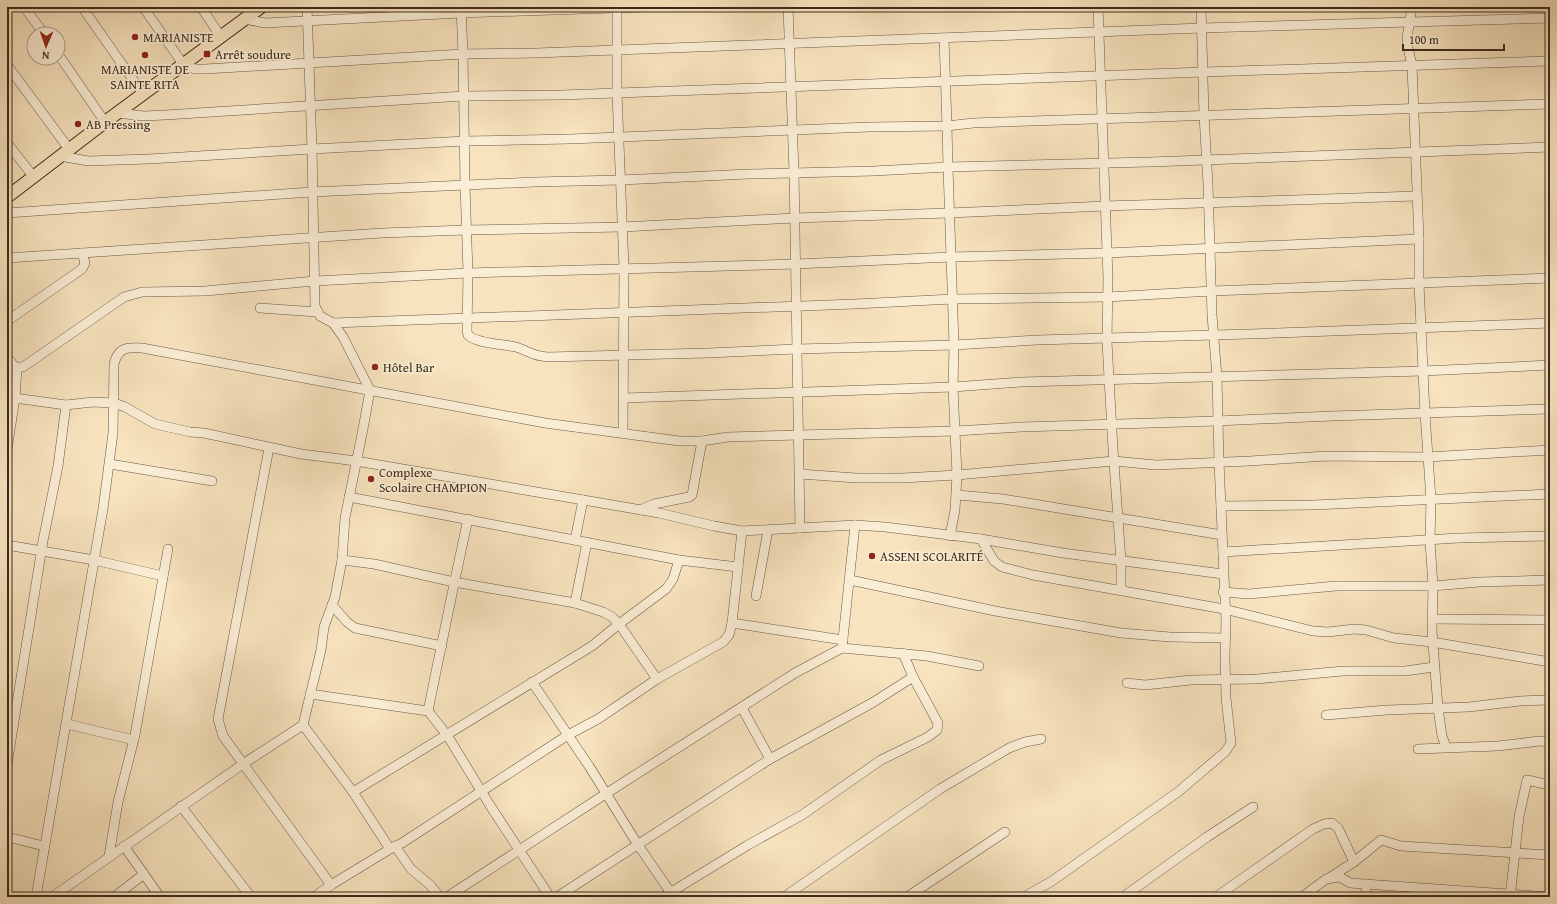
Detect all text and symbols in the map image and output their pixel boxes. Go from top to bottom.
north arrow [26,26,66,66]
scale bar [1403,26,1504,52]
place label: MARIANISTE [143,28,214,47]
text: 100 m [1409,31,1439,48]
marker: MARIANISTE [130,32,140,42]
place label: Arrêt soudure [215,45,291,64]
text: N [41,48,50,64]
marker: Arrêt soudure [202,49,212,59]
marker: MARIANISTE DE SAINTE RITA [140,50,150,60]
place label: MARIANISTE DE SAINTE RITA [101,60,189,94]
place label: AB Pressing [86,115,151,134]
marker: AB Pressing [73,119,83,129]
place label: Hôtel Bar [383,358,435,377]
marker: Hôtel Bar [370,362,380,372]
place label: Complexe Scolaire CHAMPION [379,463,487,497]
marker: Complexe Scolaire CHAMPION [366,474,376,484]
place label: ASSENI SCOLARITÉ [880,547,984,566]
marker: ASSENI SCOLARITÉ [867,551,877,561]

